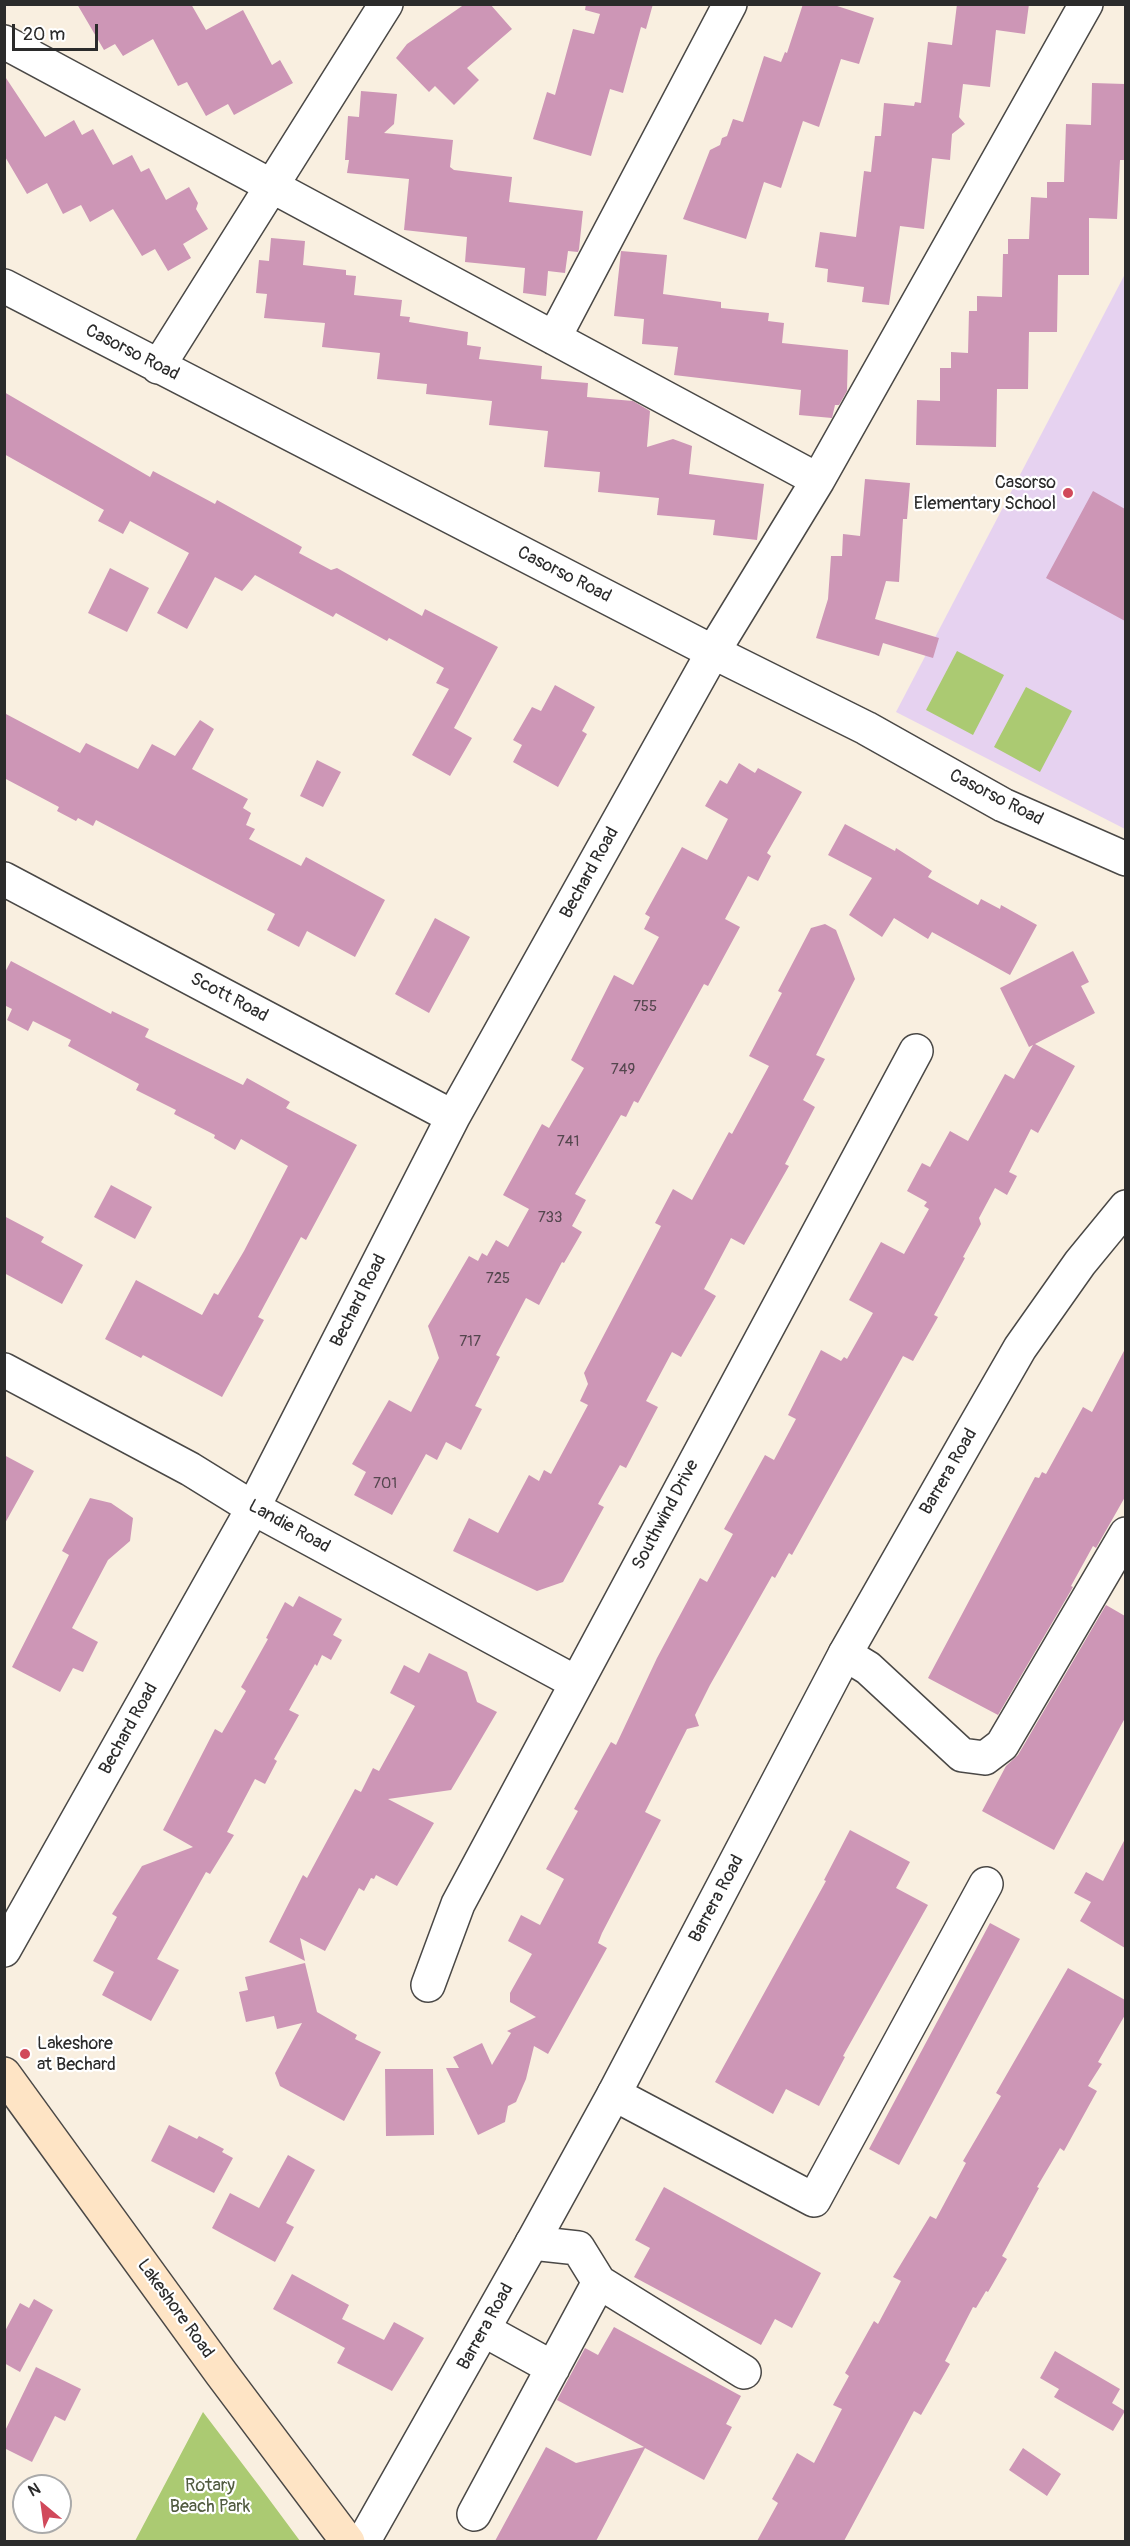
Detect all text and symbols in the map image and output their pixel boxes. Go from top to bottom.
scale bar [15,12,100,50]
text: 20 m [23,23,65,46]
street label: Casorso Road [81,320,183,386]
place label: Casorso Elementary School [914,472,1056,514]
marker: Casorso Elementary School [1061,486,1075,500]
street label: Casorso Road [513,542,615,608]
street label: Casorso Road [945,765,1047,831]
street label: Bechard Road [556,824,624,922]
street label: Scott Road [186,969,272,1027]
house number: 755 [633,998,657,1016]
house number: 749 [611,1061,635,1079]
house number: 741 [557,1133,579,1151]
house number: 733 [538,1209,562,1227]
street label: Bechard Road [326,1251,392,1351]
house number: 725 [486,1270,510,1288]
house number: 717 [459,1333,481,1351]
street label: Barrera Road [916,1425,982,1519]
street label: Southwind Drive [628,1456,704,1574]
house number: 701 [373,1475,397,1493]
street label: Landie Road [244,1496,334,1558]
street label: Bechard Road [95,1680,163,1778]
street label: Barrera Road [685,1852,749,1946]
place label: Lakeshore at Bechard [37,2033,116,2076]
marker: Lakeshore at Bechard [18,2047,32,2061]
street label: Lakeshore Road [132,2255,218,2363]
street label: Barrera Road [453,2280,519,2374]
north arrow [12,2474,72,2534]
park label: Rotary Beach Park [170,2475,250,2518]
text: N [25,2479,44,2501]

